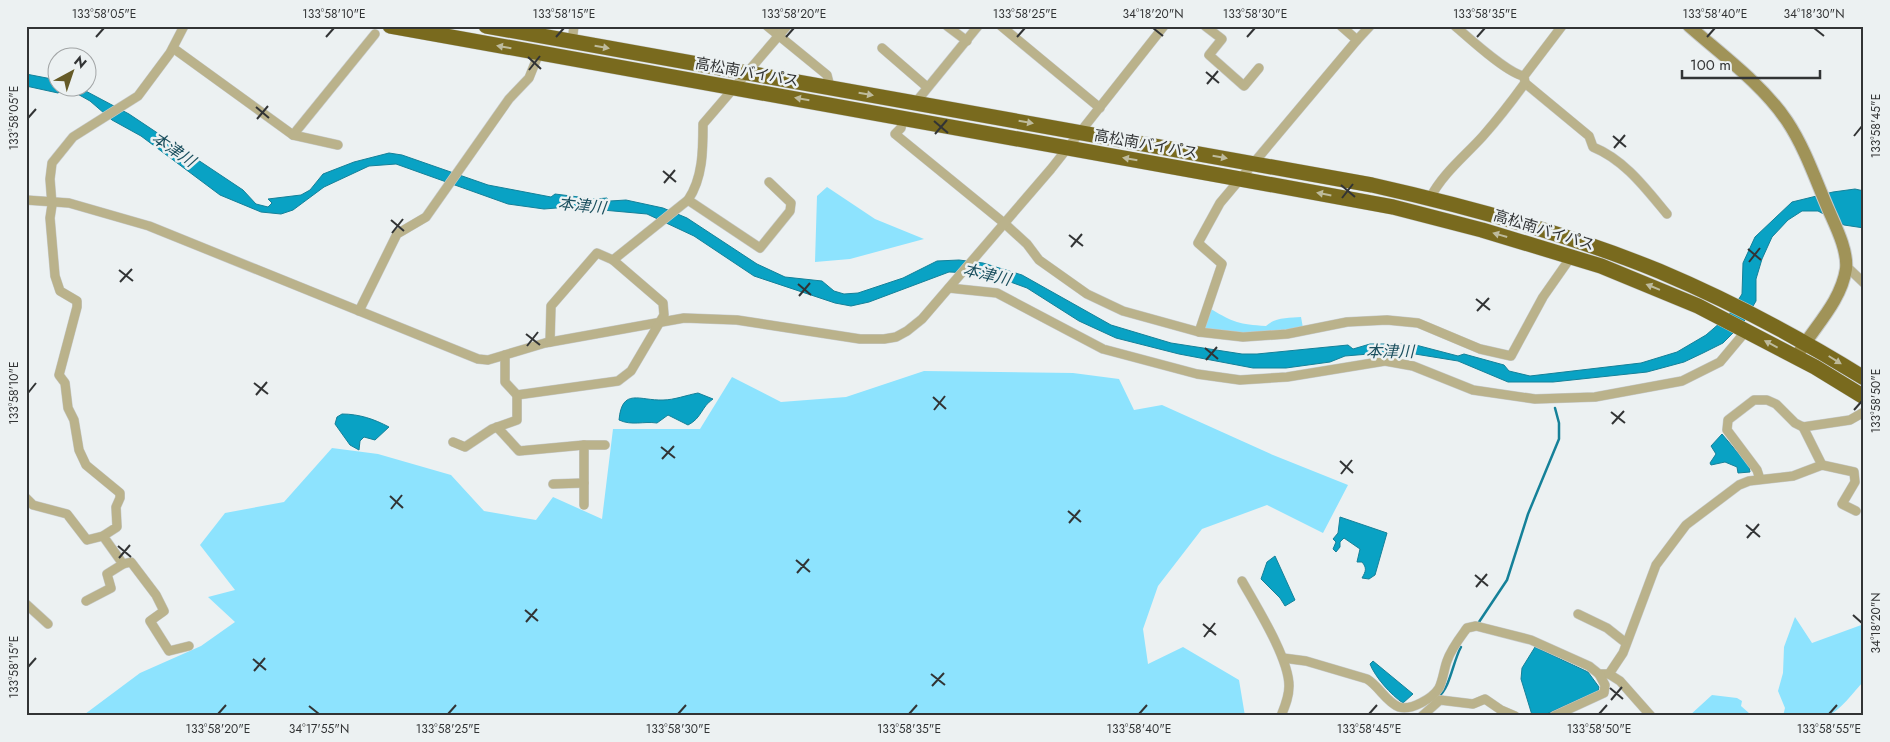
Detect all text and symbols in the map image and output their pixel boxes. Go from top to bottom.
text: 133°58'05"E [72,5,136,23]
text: 133°58'10"E [302,5,366,23]
text: 133°58'15"E [533,5,595,23]
text: 133°58'20"E [762,5,826,23]
text: 133°58'25"E [993,5,1057,23]
text: 34°18'20"N [1122,5,1184,23]
text: 133°58'30"E [1223,5,1287,23]
text: 133°58'35"E [1453,5,1517,23]
text: 133°58'40"E [1683,5,1747,23]
text: 34°18'30"N [1784,5,1844,23]
one-way arrow [496,42,512,50]
one-way arrow [595,44,611,52]
north arrow [48,48,98,98]
scale bar [1682,48,1820,80]
text: N [70,51,91,73]
street label: 高松南バイパス [694,52,800,92]
text: 100 m [1690,54,1731,76]
text: 133°58'05"E [5,86,23,150]
one-way arrow [858,90,874,98]
text: 133°58'45"E [1867,94,1885,158]
one-way arrow [794,95,810,103]
one-way arrow [1018,118,1034,126]
street label: 高松南バイパス [1093,124,1199,164]
water label: 本津川 [147,126,202,173]
one-way arrow [1213,153,1228,161]
one-way arrow [1121,154,1137,162]
one-way arrow [1316,190,1332,198]
water label: 本津川 [557,192,609,220]
street label: 高松南バイパス [1491,204,1597,256]
one-way arrow [1492,230,1507,238]
water label: 本津川 [961,258,1015,292]
one-way arrow [1646,283,1660,291]
water label: 本津川 [1366,340,1416,363]
one-way arrow [1764,340,1778,348]
one-way arrow [1828,355,1841,364]
text: 133°58'10"E [5,361,23,425]
text: 133°58'50"E [1867,369,1885,433]
text: 34°18'20"N [1867,592,1885,654]
text: 133°58'15"E [5,636,23,698]
text: 133°58'20"E [186,720,250,738]
text: 34°17'55"N [289,720,349,738]
text: 133°58'25"E [416,720,480,738]
text: 133°58'30"E [646,720,710,738]
text: 133°58'35"E [877,720,941,738]
text: 133°58'40"E [1107,720,1171,738]
text: 133°58'45"E [1337,720,1401,738]
text: 133°58'50"E [1567,720,1631,738]
text: 133°58'55"E [1797,720,1861,738]

